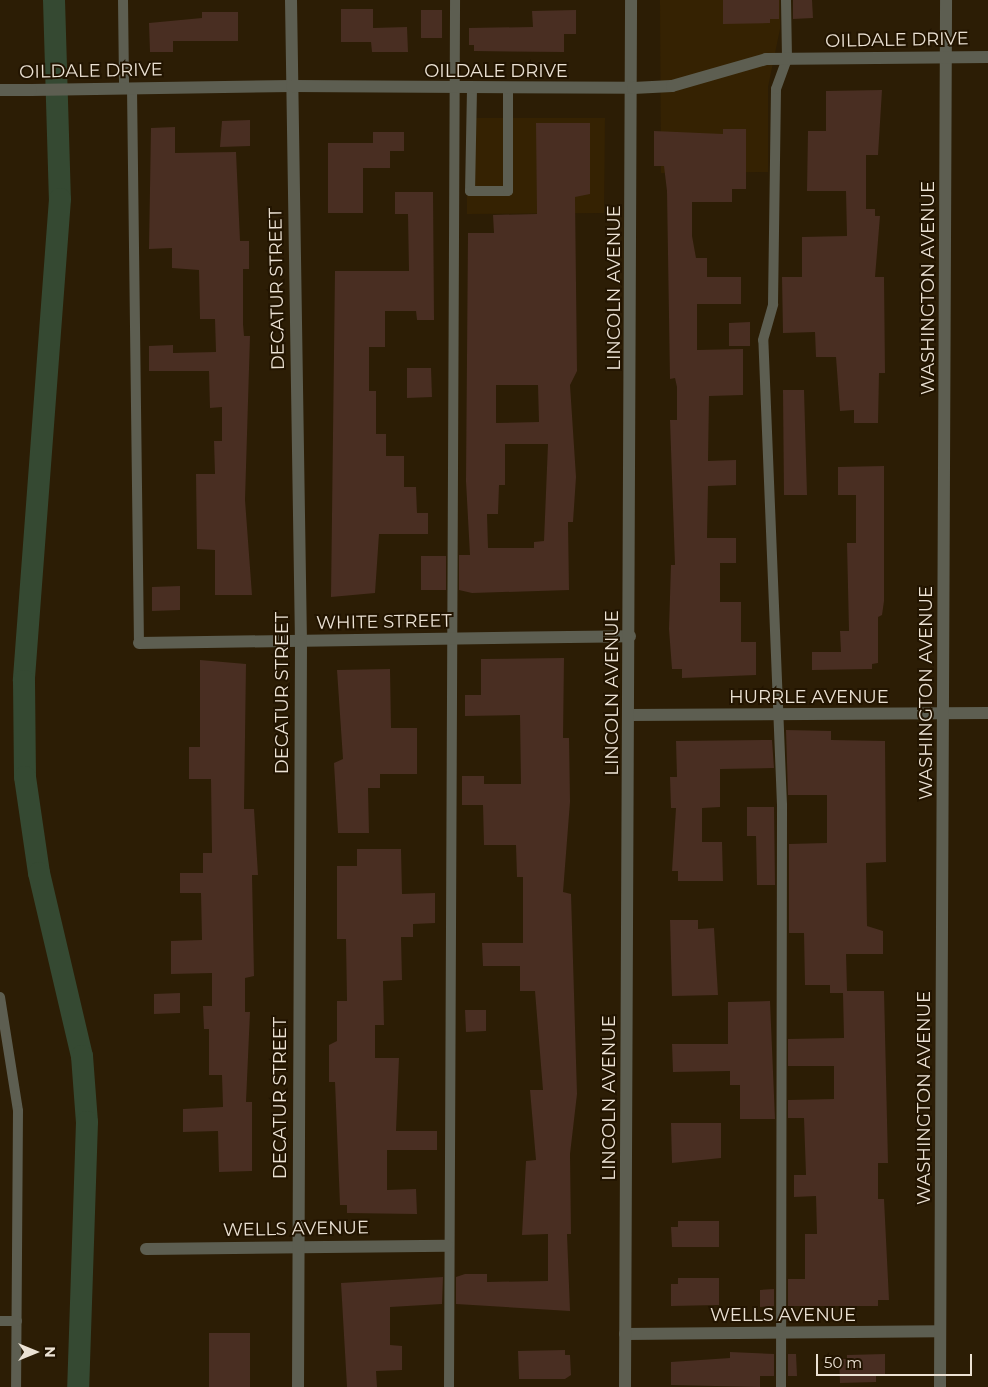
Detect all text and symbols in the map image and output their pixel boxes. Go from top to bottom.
street label: OILDALE DRIVE [825,28,969,52]
street label: OILDALE DRIVE [19,59,163,83]
street label: OILDALE DRIVE [424,60,568,82]
street label: WASHINGTON AVENUE [917,181,939,395]
street label: LINCOLN AVENUE [603,205,625,371]
street label: DECATUR STREET [265,208,289,370]
street label: WASHINGTON AVENUE [915,586,937,800]
street label: WHITE STREET [316,610,452,634]
street label: LINCOLN AVENUE [601,610,623,776]
street label: DECATUR STREET [271,612,293,774]
street label: HURRLE AVENUE [729,686,889,708]
street label: WASHINGTON AVENUE [913,991,935,1205]
street label: LINCOLN AVENUE [598,1015,620,1181]
street label: DECATUR STREET [269,1017,291,1179]
street label: WELLS AVENUE [223,1217,369,1241]
street label: WELLS AVENUE [710,1304,856,1326]
north arrow [10,1327,60,1377]
scale bar [818,1344,974,1376]
text: N [41,1346,59,1358]
text: 50 m [824,1353,862,1372]

